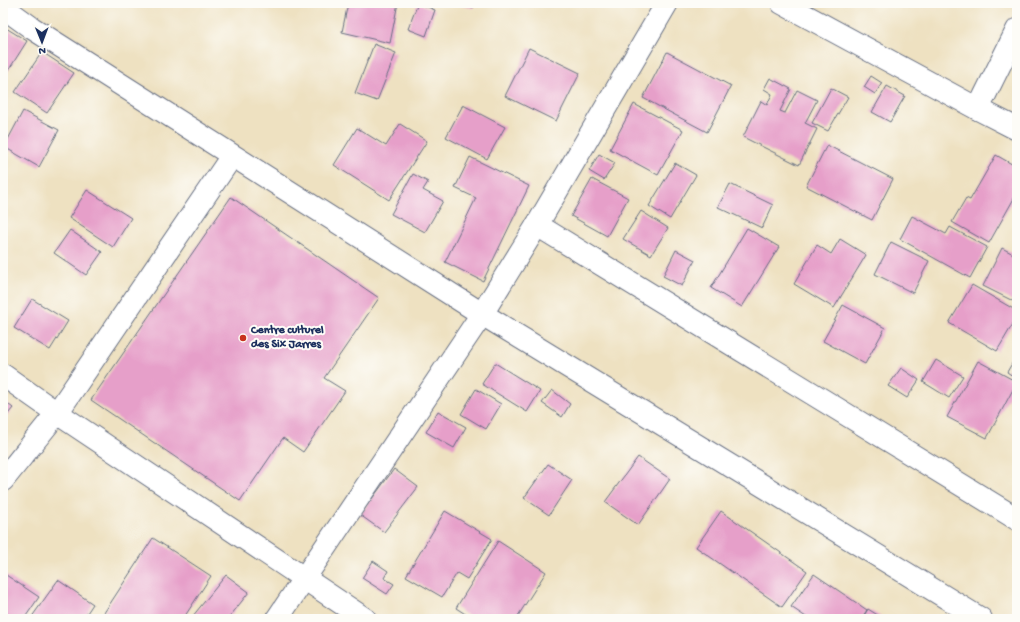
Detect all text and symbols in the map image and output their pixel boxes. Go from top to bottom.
north arrow [22,22,62,62]
text: N [38,44,46,56]
place label: Centre culturel des Six Jarres [250,324,324,352]
marker: Centre culturel des Six Jarres [238,333,248,343]

